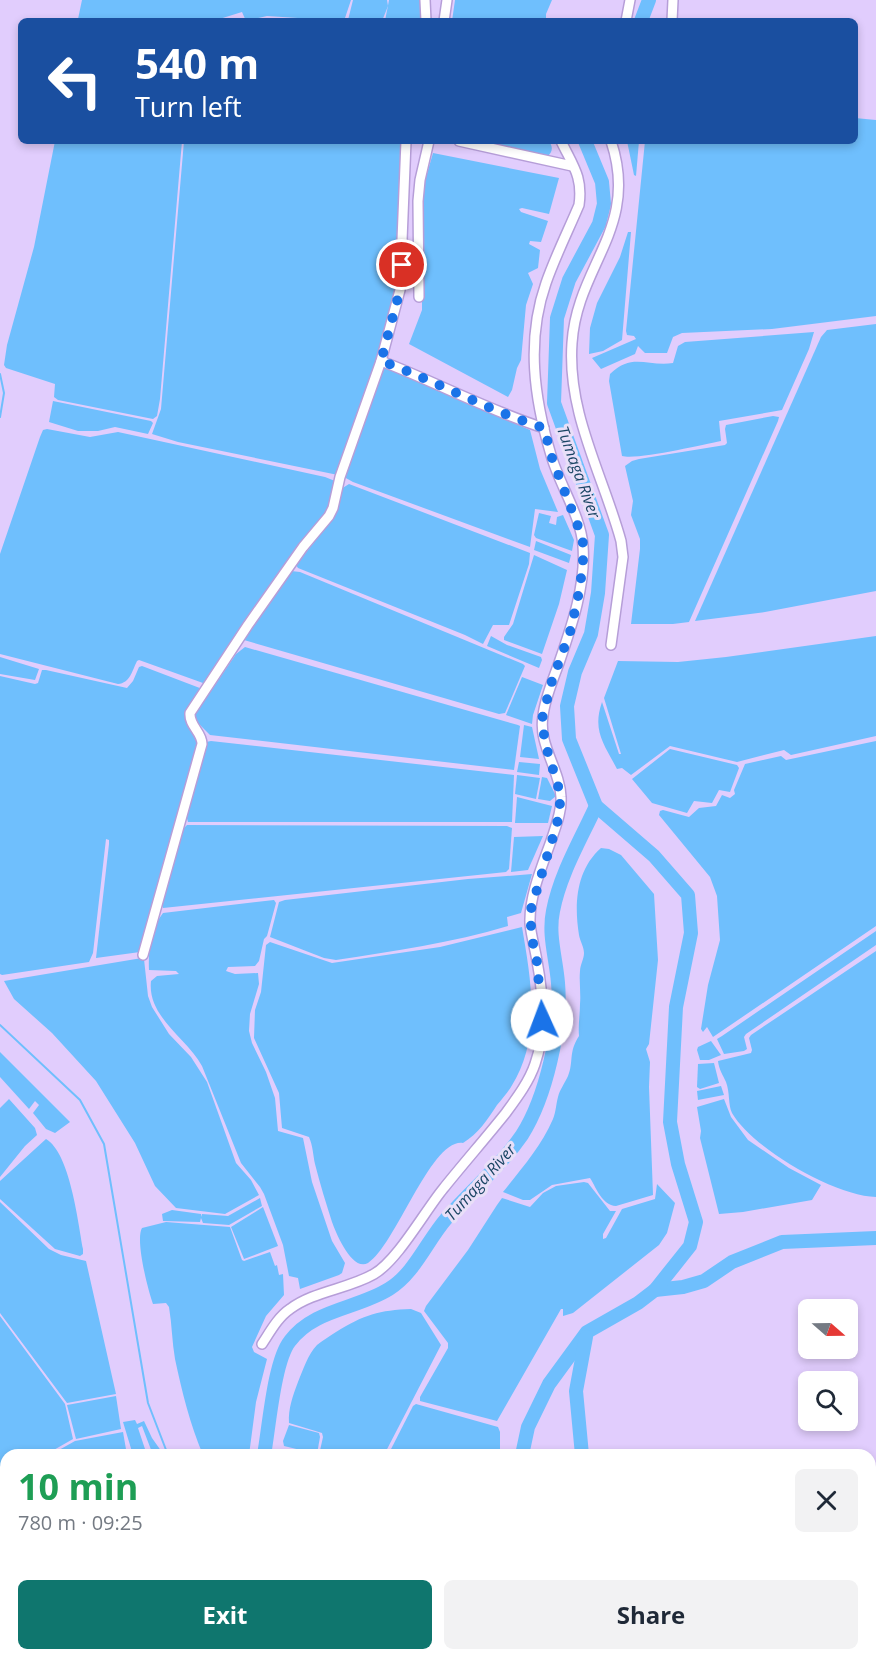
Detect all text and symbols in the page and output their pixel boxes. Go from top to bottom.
text: 540 m [135,34,259,91]
icon: left [36,42,114,120]
text: Turn left [135,88,242,125]
pin [376,239,427,290]
icon: arrive [385,248,418,281]
water label: Tumaga River [552,423,606,522]
position arrow [510,988,574,1052]
water label: Tumaga River [440,1138,521,1225]
north arrow [798,1299,858,1359]
map controls [798,1299,858,1431]
button: search [798,1371,858,1431]
text: 10 min [18,1462,139,1511]
button: close [795,1469,858,1532]
text: 780 m · 09:25 [18,1509,143,1536]
button: Exit [18,1580,432,1649]
button: Share [444,1580,858,1649]

